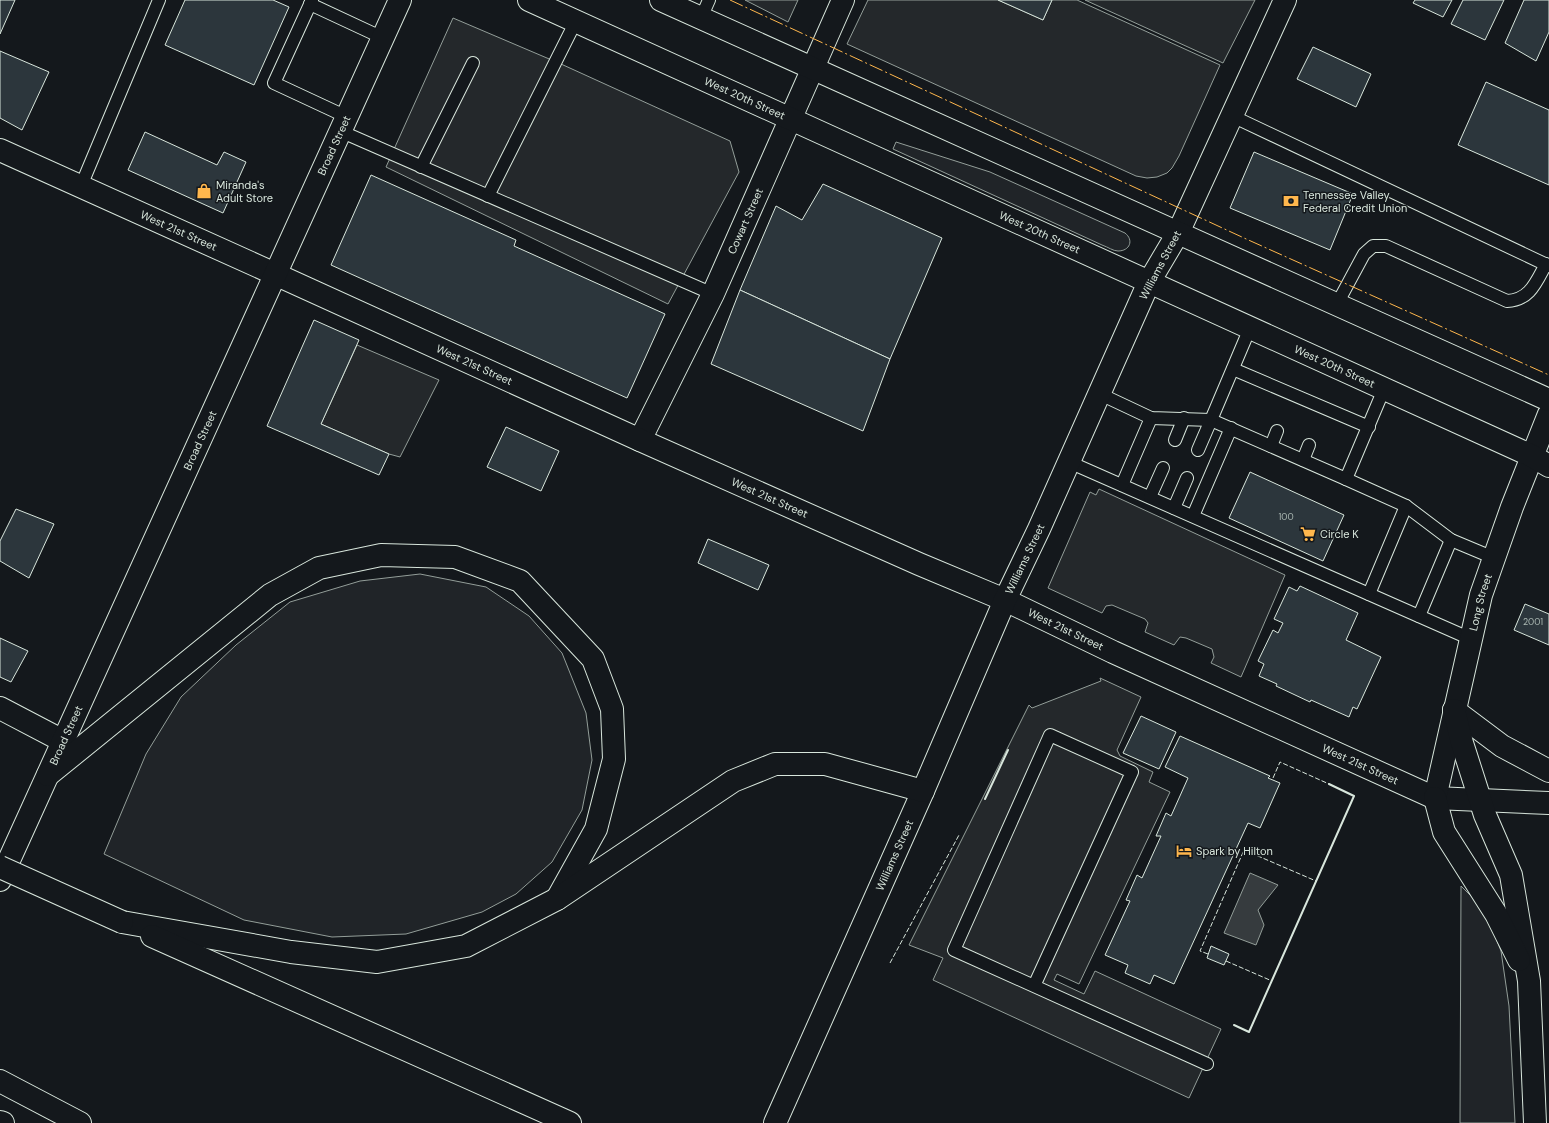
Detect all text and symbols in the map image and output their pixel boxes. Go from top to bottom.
street label: West 20th Street [702,74,787,123]
street label: Broad Street [314,113,354,177]
place label: Miranda's Adult Store [216,178,273,205]
shop icon: Miranda's Adult Store [195,182,213,200]
street label: Cowart Street [725,186,766,256]
place label: Tennessee Valley Federal Credit Union [1303,188,1407,215]
bank icon: Tennessee Valley Federal Credit Union [1282,192,1300,210]
street label: West 21st Street [138,207,219,254]
street label: West 20th Street [997,208,1082,257]
street label: Williams Street [1136,228,1184,302]
street label: West 21st Street [434,341,515,388]
street label: West 20th Street [1292,342,1377,391]
street label: Broad Street [180,408,219,472]
street label: West 21st Street [729,475,810,521]
house number: 100 [1278,511,1294,523]
street label: Williams Street [1002,522,1047,596]
supermarket icon: Circle K [1299,525,1317,543]
place label: Circle K [1320,527,1359,541]
street label: Long Street [1466,572,1495,632]
street label: West 21st Street [1026,605,1106,653]
house number: 2001 [1523,616,1543,628]
street label: Broad Street [46,703,85,767]
street label: West 21st Street [1320,741,1401,788]
street label: Williams Street [872,818,916,893]
hotel icon: Spark by Hilton [1175,842,1193,860]
place label: Spark by Hilton [1196,844,1273,858]

